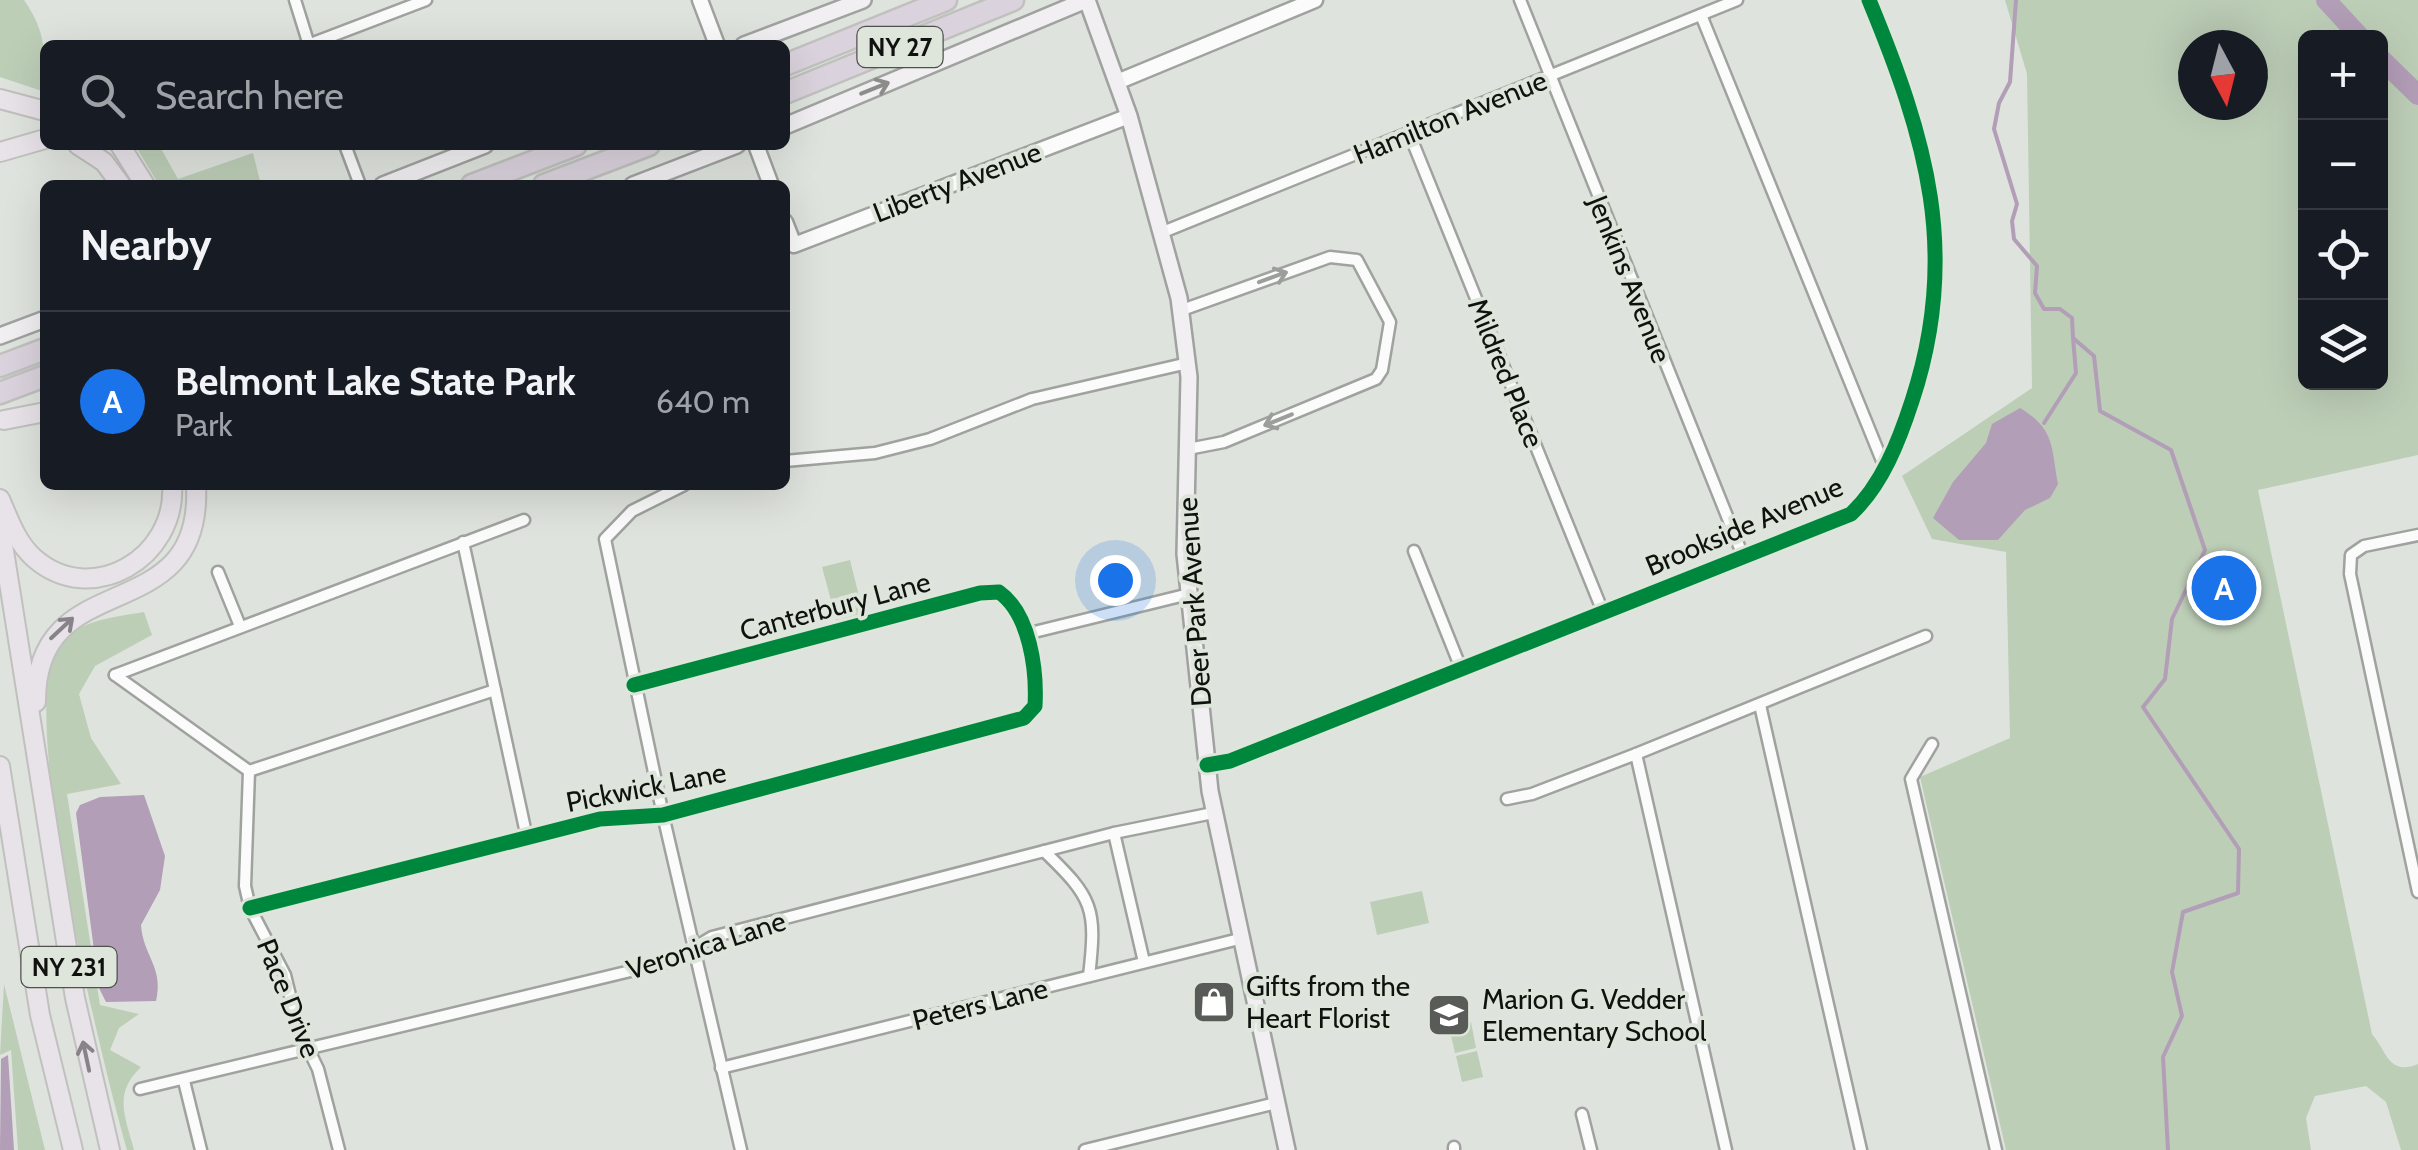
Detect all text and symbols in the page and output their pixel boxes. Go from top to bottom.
road number: NY 27 [858,27,942,67]
north arrow [2178,30,2268,120]
map controls [2298,30,2388,390]
button: + [2298,30,2388,120]
search box [40,40,790,150]
street label: Hamilton Avenue [1348,63,1552,171]
icon: search [75,68,130,123]
text: Search here [155,72,344,119]
one-way arrow [859,78,890,96]
button: − [2298,120,2388,210]
street label: Liberty Avenue [868,134,1046,230]
street label: Jenkins Avenue [1581,189,1679,368]
button: locate [2298,210,2388,300]
text: Nearby [80,219,212,271]
one-way arrow [1257,267,1288,285]
street label: Mildred Place [1461,293,1551,453]
button: layers [2298,300,2388,390]
text: Belmont Lake State Park [175,358,576,405]
text: A [102,382,123,421]
text: 640 m [656,382,750,421]
text: Park [175,405,233,444]
one-way arrow [1264,413,1294,431]
street label: Brookside Avenue [1640,469,1848,583]
street label: Deer Park Avenue [1170,496,1218,708]
pin: A [2192,550,2256,626]
your location [1090,555,1141,606]
street label: Canterbury Lane [736,564,934,648]
one-way arrow [49,617,74,640]
street label: Pickwick Lane [563,755,729,819]
street label: Veronica Lane [622,903,790,987]
street label: Pace Drive [250,934,328,1062]
road number: NY 231 [22,947,116,987]
place label: Gifts from the Heart Florist [1246,969,1410,1035]
street label: Peters Lane [909,971,1051,1037]
shop icon: Gifts from the Heart Florist [1191,979,1237,1025]
place label: Marion G. Vedder Elementary School [1482,982,1707,1048]
school or university icon: Marion G. Vedder Elementary School [1426,992,1472,1038]
one-way arrow [76,1041,94,1073]

